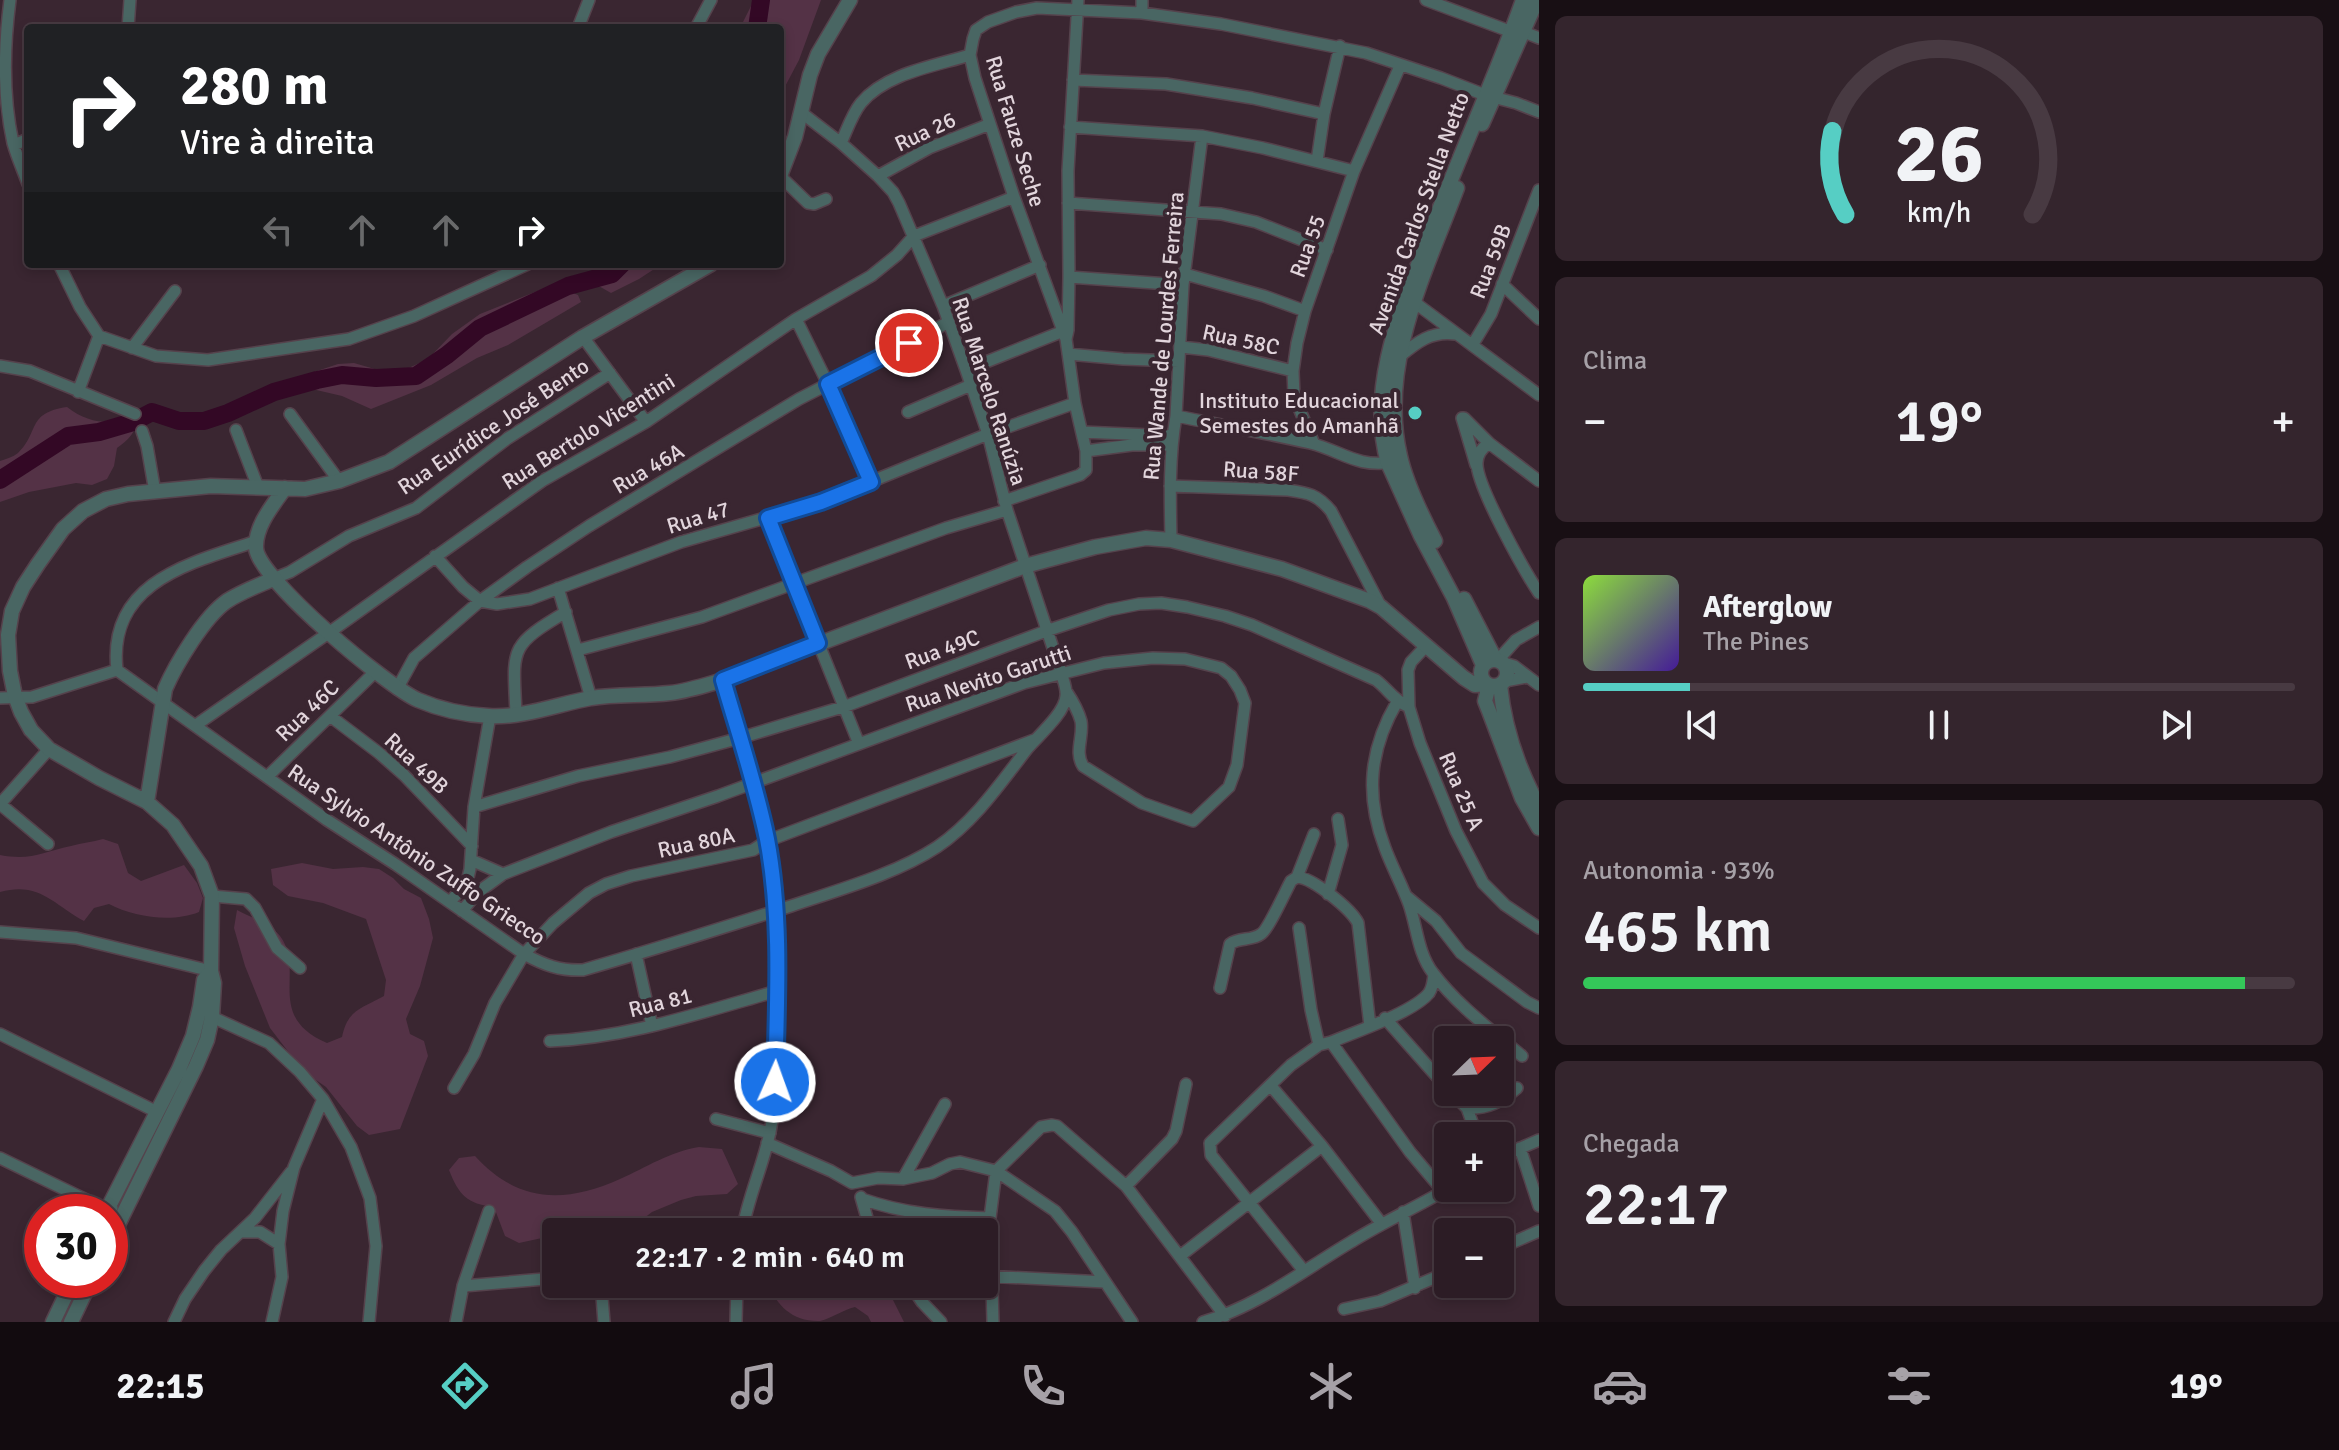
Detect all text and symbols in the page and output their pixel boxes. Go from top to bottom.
text: 280 m [180,51,328,120]
street label: Rua Fauze Seche [980,52,1051,210]
icon: right [48,56,152,160]
street label: Avenida Carlos Stella Netto [1362,88,1475,338]
text: 26 [1894,102,1984,204]
street label: Rua 26 [890,106,960,157]
text: Vire à direita [180,120,375,165]
street label: Rua Wande de Lourdes Ferreira [1137,190,1190,482]
text: km/h [1907,195,1971,230]
icon: left [256,208,300,252]
icon: ahead [340,208,384,252]
icon: ahead [424,208,468,252]
icon: right [508,208,552,252]
street label: Rua 55 [1284,211,1331,281]
street label: Rua 59B [1464,220,1517,302]
street label: Rua Marcelo Ranúzia [946,294,1033,489]
pin [875,309,943,377]
street label: Rua 58C [1200,318,1282,361]
icon: arrive [887,321,931,365]
text: Clima [1583,345,1647,377]
street label: Rua Eurídice José Bento [392,352,594,501]
street label: Rua Bertolo Vicentini [497,367,680,496]
text: 19° [1895,385,1983,459]
place label: Instituto Educacional Semestes do Amanhã [1199,387,1399,439]
text: − [1583,395,1607,449]
text: + [2271,395,2295,449]
marker: Instituto Educacional Semestes do Amanhã [1406,404,1424,422]
street label: Rua 46A [608,437,689,500]
street label: Rua 58F [1222,455,1300,488]
street label: Rua 47 [663,495,733,540]
text: Afterglow [1703,589,1832,626]
street label: Rua 49C [901,623,983,675]
text: The Pines [1703,626,1809,658]
street label: Rua Nevito Garutti [902,639,1074,718]
street label: Rua 46C [270,674,345,747]
icon: previous [1680,703,1724,747]
icon: pause [1917,703,1961,747]
icon: next [2154,703,2198,747]
street label: Rua 49B [379,727,454,800]
street label: Rua 25 A [1433,748,1490,835]
street label: Rua Sylvio Antônio Zuffo Griecco [283,758,551,951]
street label: Rua 80A [655,821,738,864]
text: Autonomia · 93% [1583,855,1775,887]
text: 465 km [1583,895,1772,969]
street label: Rua 81 [626,982,695,1023]
north arrow [1434,1026,1514,1106]
map controls [1434,1026,1514,1298]
position arrow [733,1040,817,1124]
button: + [1434,1122,1514,1202]
text: Chegada [1583,1128,1680,1160]
text: 22:17 [1583,1168,1730,1242]
speed limit sign: 30 [24,1194,128,1298]
button: − [1434,1218,1514,1298]
text: 22:17 · 2 min · 640 m [635,1239,905,1276]
icon: directions [437,1358,493,1414]
icon: music [726,1358,782,1414]
icon: phone [1015,1358,1071,1414]
icon: climate [1303,1358,1359,1414]
icon: car [1592,1358,1648,1414]
icon: filters [1881,1358,1937,1414]
text: 22:15 [116,1364,205,1409]
text: 19° [2169,1364,2223,1409]

